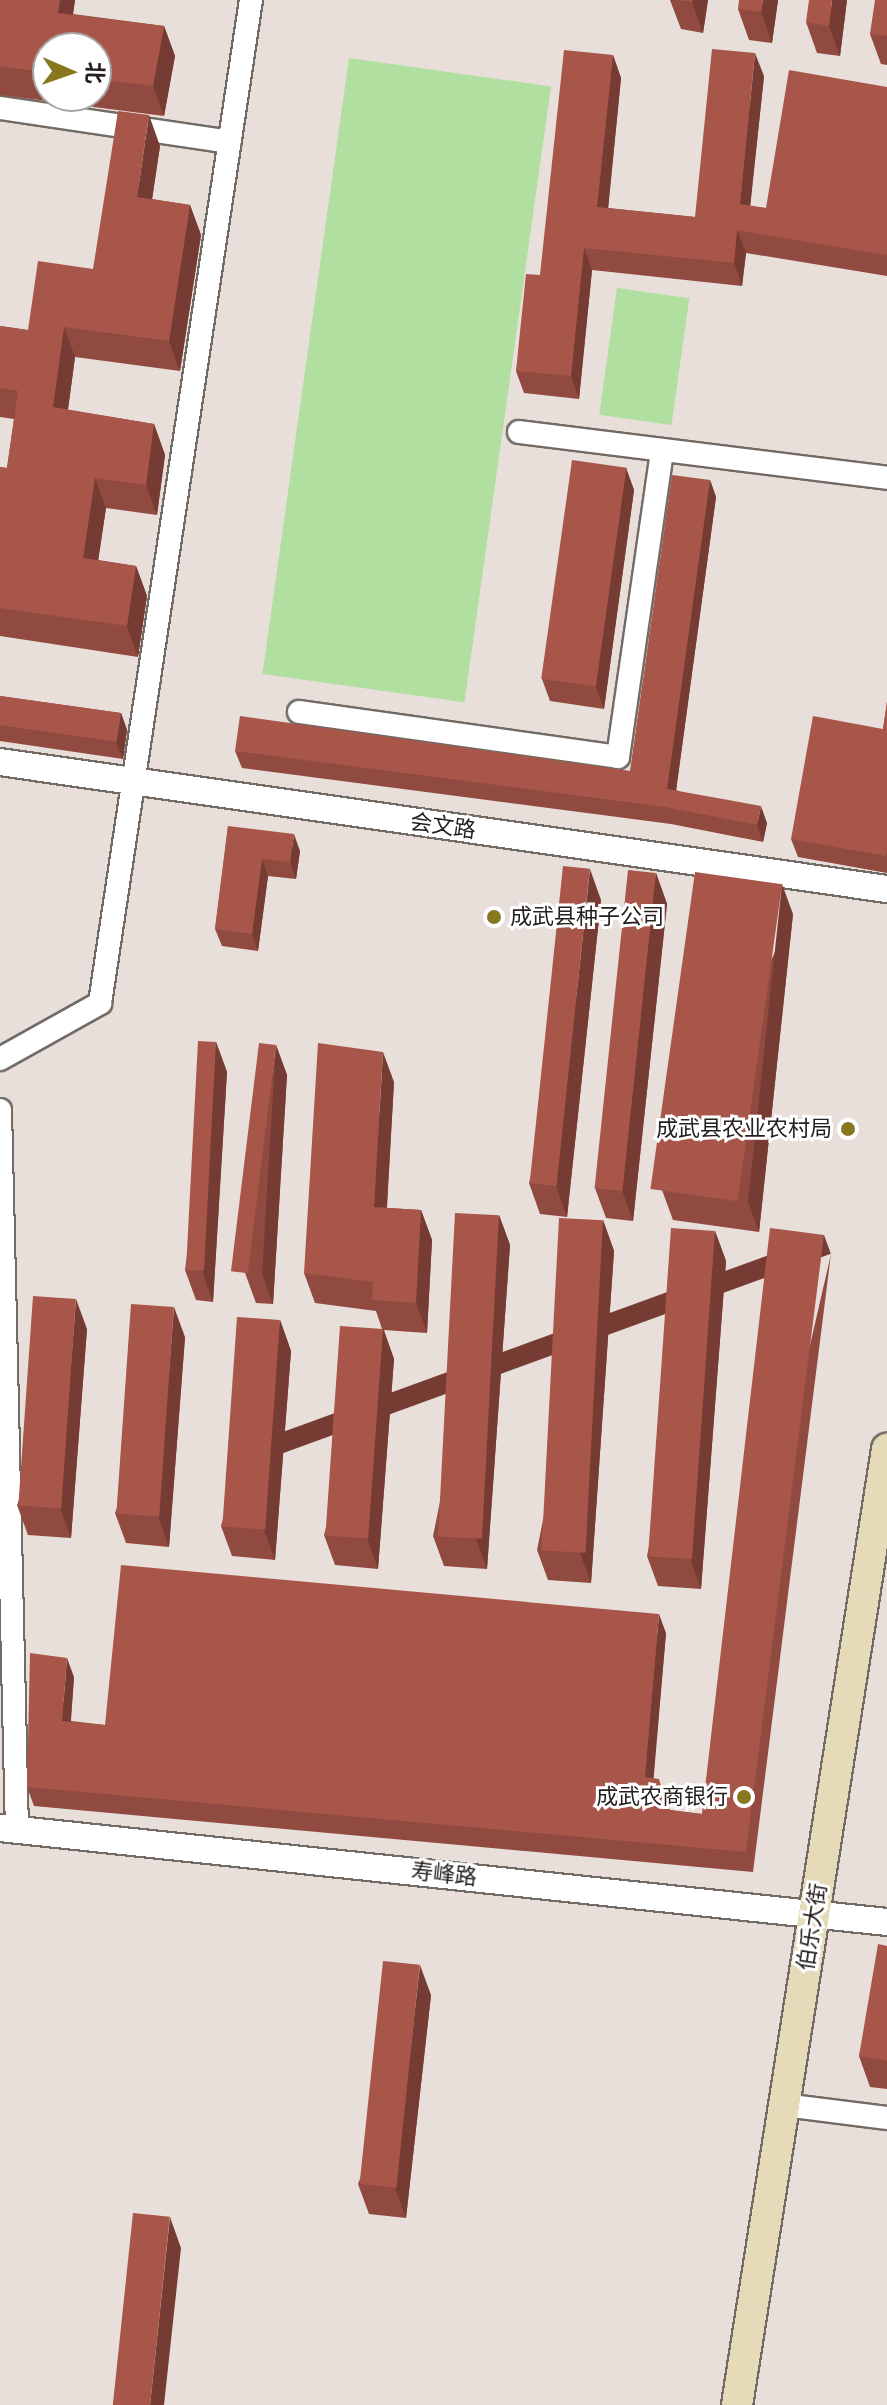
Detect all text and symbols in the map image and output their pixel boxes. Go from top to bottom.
north arrow [32,32,112,112]
text: 北 [81,61,108,84]
street label: 会文路 [408,808,478,844]
place label: 成武县种子公司 [510,904,664,930]
marker: 成武县种子公司 [485,908,503,926]
place label: 成武县农业农村局 [656,1116,832,1142]
marker: 成武县农业农村局 [839,1120,857,1138]
place label: 成武农商银行 [596,1784,728,1810]
marker: 成武农商银行 [735,1788,753,1806]
street label: 寿峰路 [410,1857,478,1891]
street label: 伯乐大街 [792,1881,832,1973]

